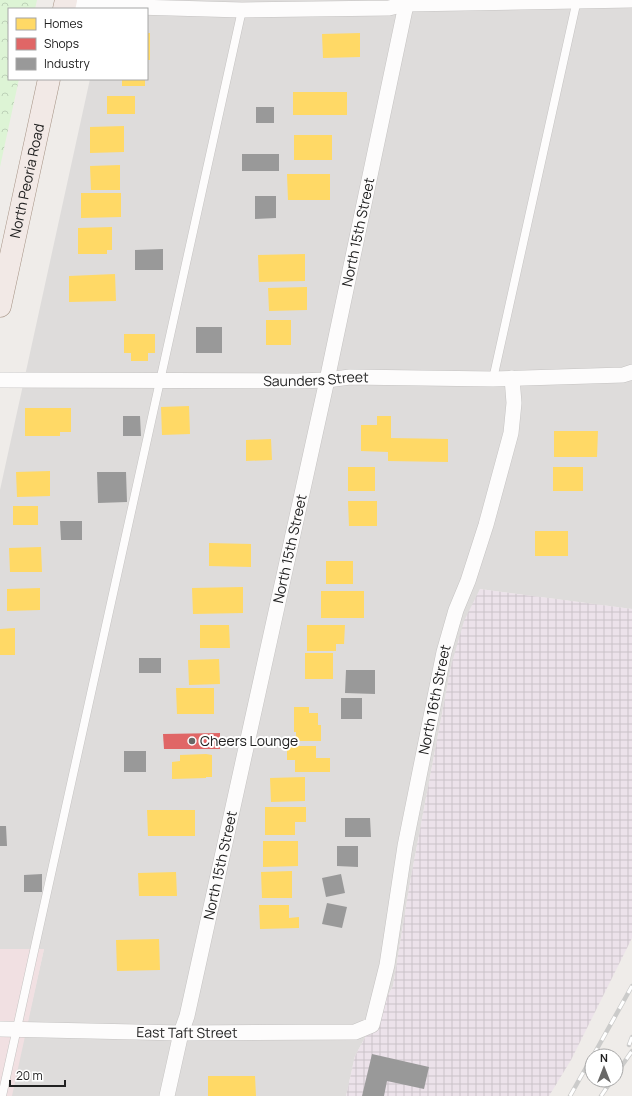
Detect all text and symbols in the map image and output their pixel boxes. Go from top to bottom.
legend [8,8,148,80]
text: Homes [44,15,83,32]
text: Shops [44,35,79,52]
text: Industry [44,55,90,72]
street label: North Peoria Road [5,122,48,240]
street label: North 15th Street [337,175,378,288]
street label: Saunders Street [263,367,369,390]
street label: North 15th Street [268,492,311,605]
street label: North 16th Street [414,642,455,756]
place label: Cheers Lounge [200,731,298,750]
marker: Cheers Lounge [187,736,197,746]
street label: North 15th Street [198,808,241,921]
street label: East Taft Street [136,1022,238,1042]
north arrow [584,1048,624,1088]
text: N [600,1050,608,1065]
scale bar [10,1062,65,1088]
text: 20 m [16,1067,43,1084]

